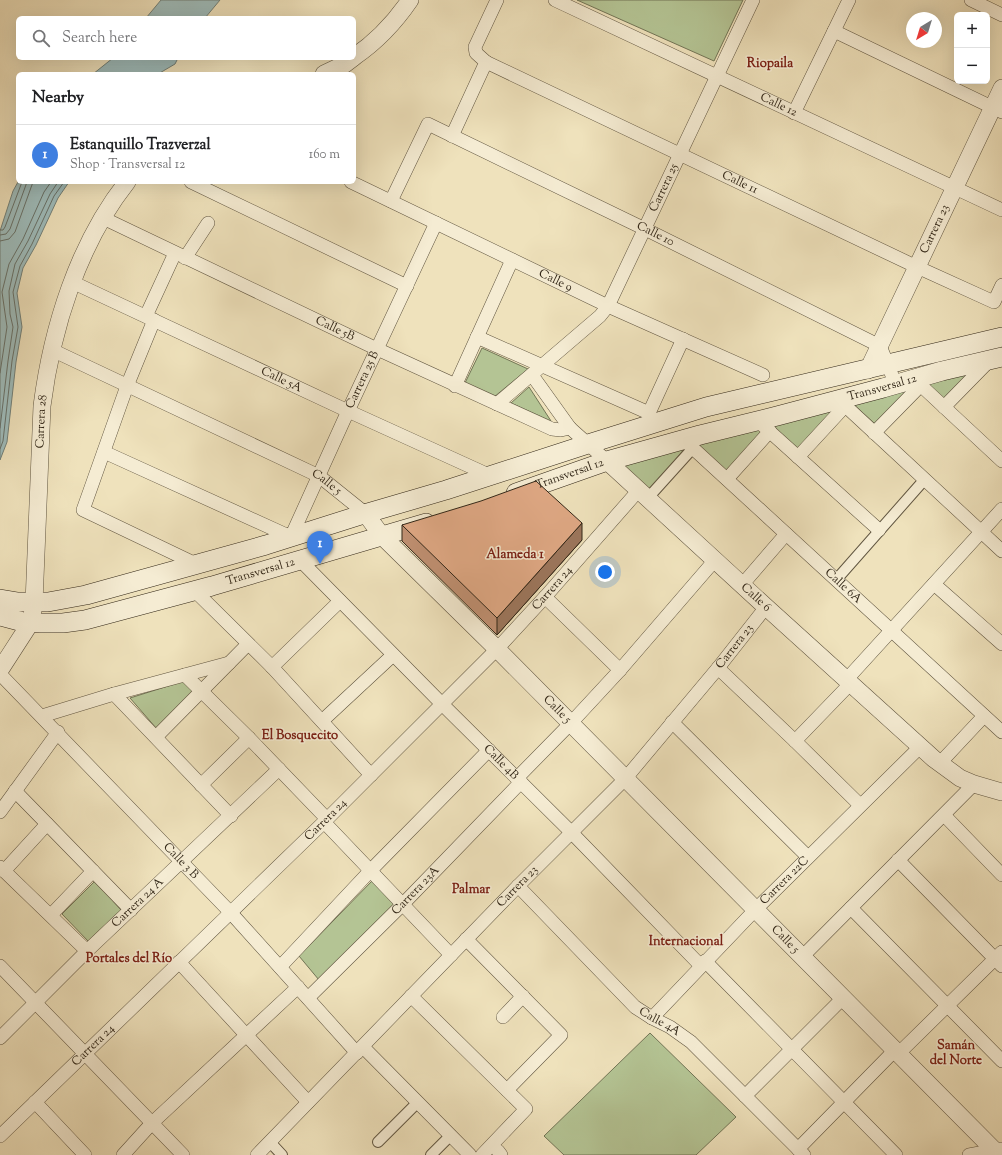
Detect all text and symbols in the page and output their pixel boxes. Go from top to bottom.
north arrow [906,12,942,48]
map controls [954,12,990,84]
button: + [954,12,990,48]
search box [16,16,356,60]
icon: search [30,27,52,49]
text: Search here [62,28,137,49]
button: − [954,48,990,84]
district label: Riopaila [747,55,793,73]
text: Nearby [32,86,84,110]
street label: Calle 12 [757,88,801,122]
text: Estanquillo Trazverzal [70,135,211,156]
text: 1 [43,146,47,164]
text: 160 m [309,146,340,164]
text: Shop · Transversal 12 [70,156,185,174]
street label: Carrera 25 [645,161,683,215]
street label: Calle 11 [719,166,761,199]
street label: Carrera 23 [916,201,954,257]
street label: Calle 10 [633,217,677,251]
street label: Calle 9 [535,265,576,297]
street label: Calle 5B [312,312,358,346]
street label: Carrera 25 B [341,348,384,412]
street label: Calle 5A [258,362,305,397]
street label: Transversal 12 [845,370,919,406]
street label: Carrera 28 [31,394,52,449]
street label: Transversal 12 [533,454,607,494]
street label: Calle 5 [309,465,345,500]
pin: 1 [307,531,333,564]
district label: Alameda 1 [486,546,544,564]
street label: Transversal 12 [224,553,298,590]
street label: Carrera 24 [528,562,577,615]
your location [595,562,615,582]
street label: Calle 6A [820,564,866,608]
street label: Calle 6 [737,579,775,616]
street label: Carrera 23 [711,620,758,673]
street label: Calle 5 [539,691,575,728]
district label: El Bosquecito [262,727,338,745]
street label: Calle 4B [479,741,523,784]
street label: Carrera 24 [300,795,351,845]
street label: Calle 3 B [159,839,203,884]
street label: Carrera 22C [756,852,813,909]
street label: Carrera 23A [388,862,444,919]
street label: Carrera 23 [493,862,542,912]
street label: Carrera 24 A [108,873,168,932]
district label: Palmar [452,881,490,899]
street label: Calle 5 [767,921,804,958]
district label: Internacional [649,933,724,951]
district label: Portales del Río [86,950,172,968]
street label: Calle 4A [635,1003,684,1041]
street label: Carrera 24 [68,1020,119,1071]
district label: Samán del Norte [930,1037,982,1070]

